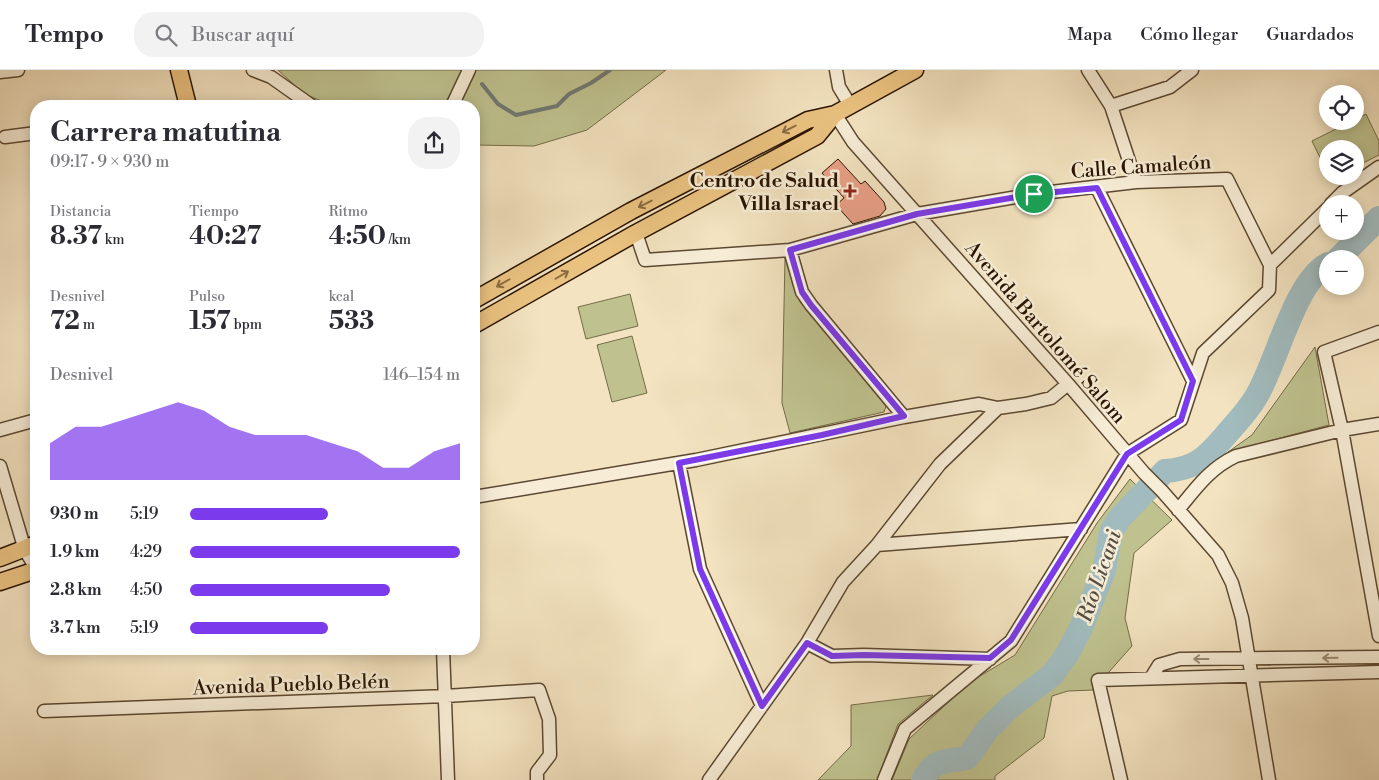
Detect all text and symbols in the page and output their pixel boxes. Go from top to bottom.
search box [134,12,484,57]
text: Tempo [25,20,104,50]
icon: search [152,21,180,49]
text: Buscar aquí [192,23,294,47]
text: Mapa [1068,23,1112,46]
text: Cómo llegar [1140,23,1238,46]
text: Guardados [1266,23,1354,46]
map controls [1319,85,1364,295]
button: locate [1319,85,1364,130]
text: Carrera matutina [50,115,281,150]
button: share [408,117,460,169]
one-way arrow [782,124,797,134]
button: layers [1319,140,1364,185]
street label: Calle Camaleón [1070,150,1212,185]
text: 09:17 · 9 × 930 m [50,152,169,172]
place label: Centro de Salud Villa Israel [690,169,839,217]
pin [1013,173,1055,215]
icon: arrive [1020,180,1048,208]
marker: Centro de Salud Villa Israel [843,184,857,198]
button: + [1319,195,1364,240]
one-way arrow [638,200,653,209]
text: Distancia [50,203,111,221]
text: Tiempo [189,203,239,221]
text: Ritmo [329,203,368,221]
text: 8.37 [50,221,102,252]
text: 40:27 [189,221,261,252]
text: 4:50 [329,221,386,252]
text: km [102,231,124,249]
text: /km [386,231,411,249]
street label: Avenida Bartolomé Salom [958,236,1131,430]
button: − [1319,250,1364,295]
one-way arrow [554,270,568,280]
one-way arrow [496,278,511,288]
text: Desnivel [50,288,105,306]
text: Pulso [189,288,225,306]
text: kcal [329,288,354,306]
text: 72 [50,306,80,337]
text: 157 [189,306,231,337]
text: 533 [329,306,374,337]
text: m [80,316,95,334]
text: bpm [231,316,262,334]
text: Desnivel [50,365,113,385]
text: 146–154 m [383,365,460,385]
text: 930 m [50,504,98,524]
text: 5:19 [130,504,158,524]
water label: Río Licani [1072,526,1128,627]
text: 1.9 km [50,542,99,562]
text: 4:29 [130,542,162,562]
text: 2.8 km [50,580,102,600]
text: 4:50 [130,580,163,600]
text: 3.7 km [50,618,100,638]
text: 5:19 [130,618,158,638]
one-way arrow [1323,653,1339,662]
one-way arrow [1193,654,1210,664]
street label: Avenida Pueblo Belén [191,670,390,701]

